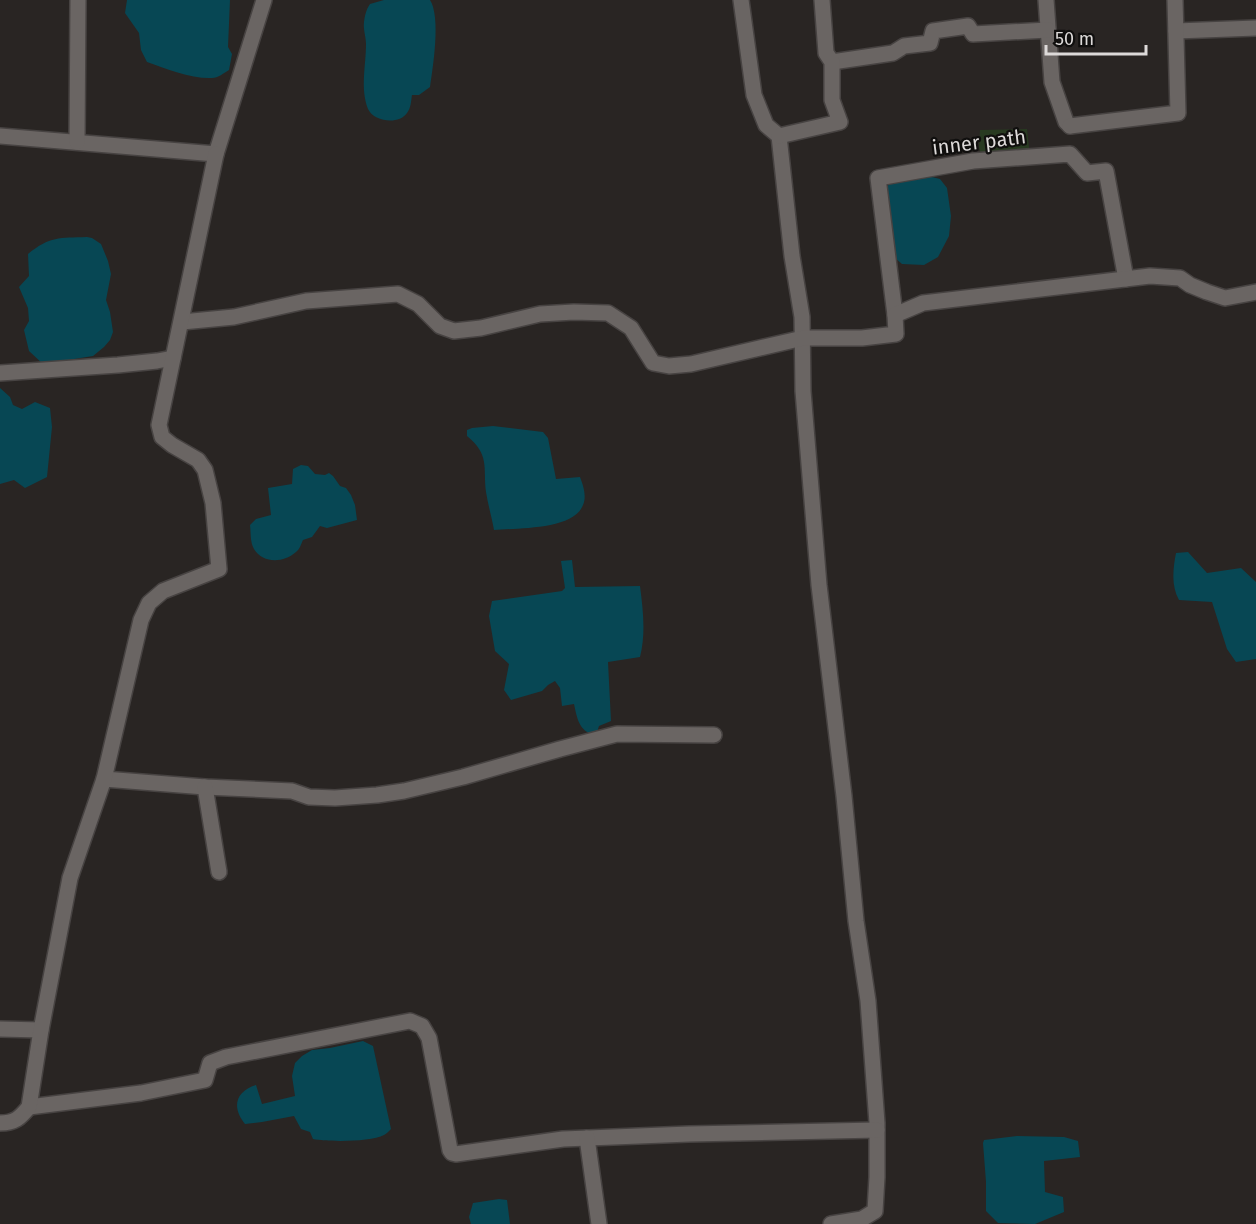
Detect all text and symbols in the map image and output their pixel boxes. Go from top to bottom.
scale bar [1046,18,1146,56]
text: 50 m [1055,28,1094,50]
street label: inner path [931,124,1027,160]

